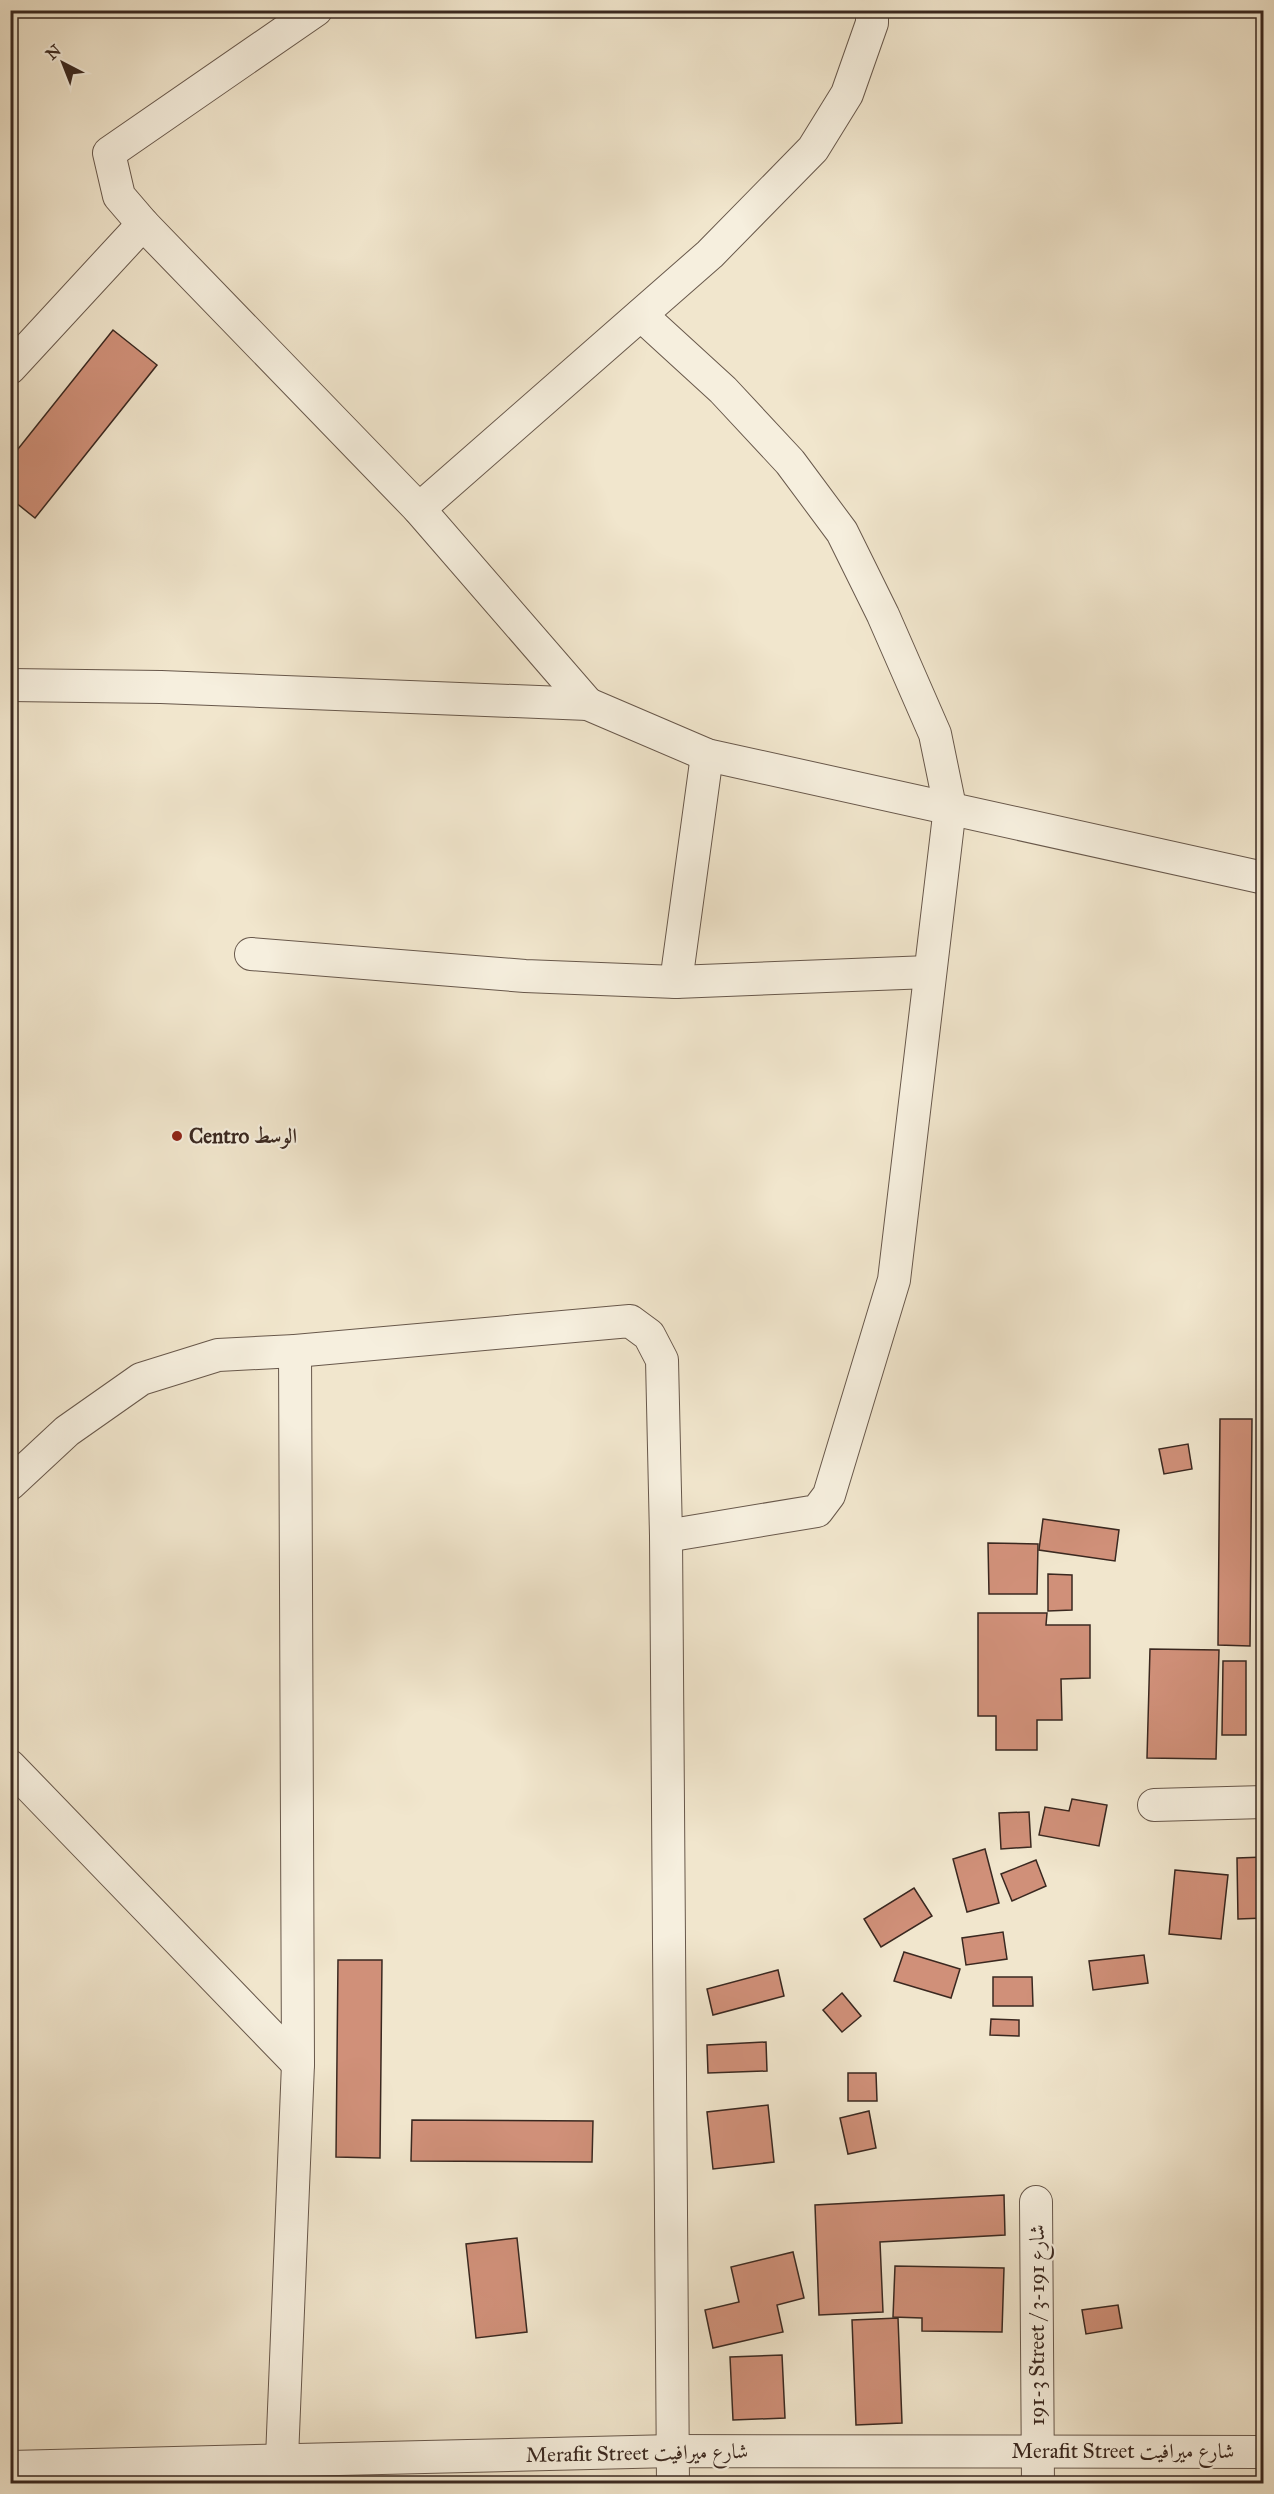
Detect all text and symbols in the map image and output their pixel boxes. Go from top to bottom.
north arrow [33,33,93,93]
text: N [42,40,65,64]
place label: Centro الوسط [189,1123,297,1149]
marker: Centro الوسط [170,1129,184,1143]
street label: 191-3 Street / شارع 191-3 [1024,2224,1055,2426]
street label: Merafit Street شارع ميرافيت [525,2438,749,2473]
street label: Merafit Street شارع ميرافيت [1012,2438,1234,2469]

